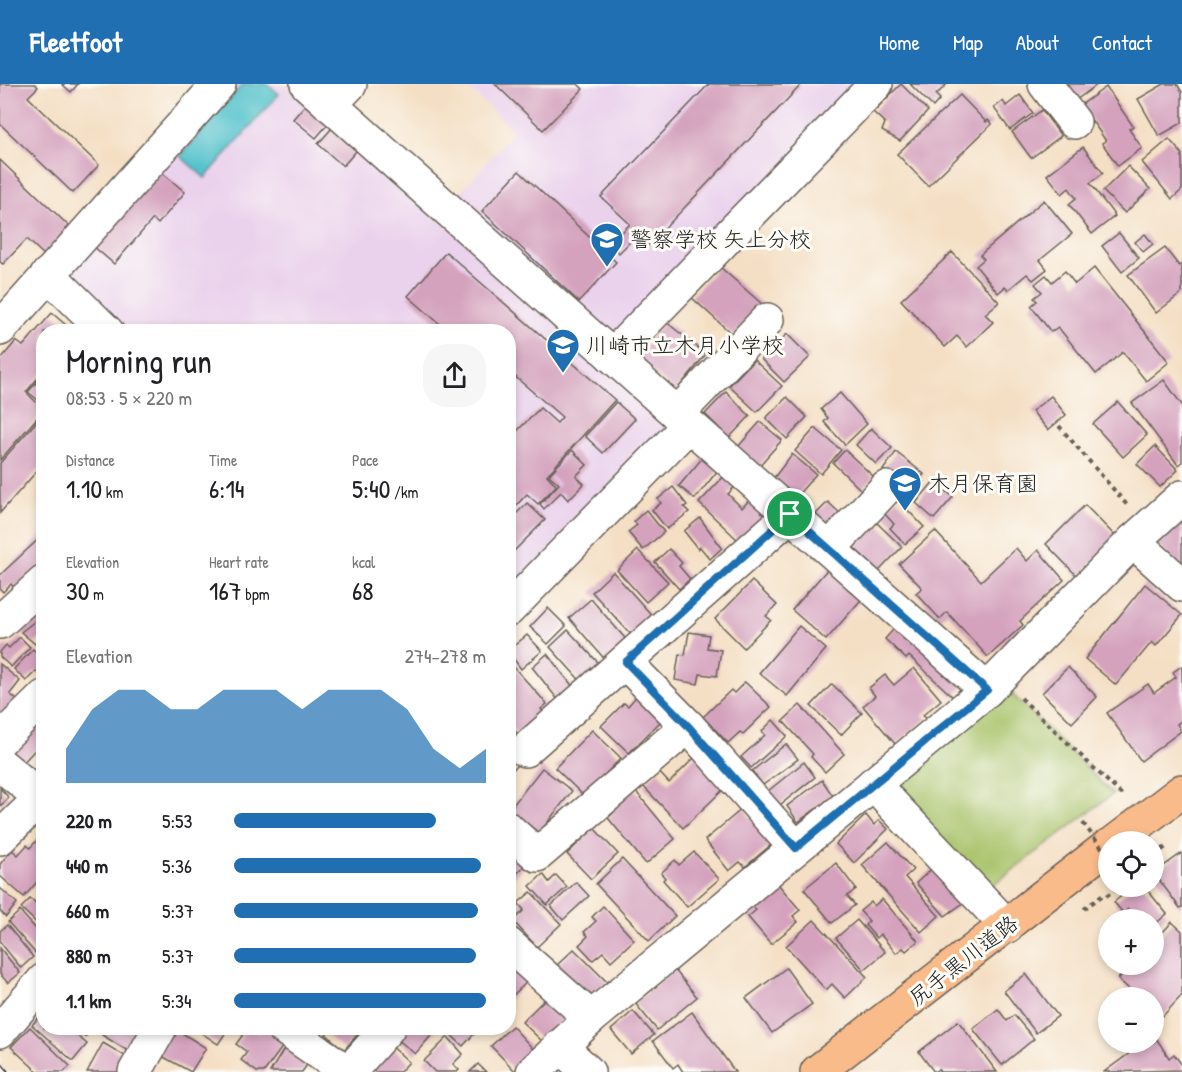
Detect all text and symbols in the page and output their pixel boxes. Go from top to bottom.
text: Fleetfoot [30,23,122,61]
text: Home [879,28,920,57]
text: Map [953,28,983,57]
text: About [1016,28,1059,57]
text: Contact [1092,28,1152,57]
school or university icon: 警察学校 矢上分校 [589,221,625,268]
place label: 警察学校 矢上分校 [630,224,811,254]
school or university icon: 川崎市立木月小学校 [545,327,581,374]
place label: 川崎市立木月小学校 [586,330,784,360]
text: Morning run [66,339,212,383]
button: share [423,344,486,407]
text: 08:53 · 5 × 220 m [66,384,192,411]
text: Distance [66,449,115,471]
text: Time [209,449,237,471]
text: Pace [352,449,379,471]
school or university icon: 木月保育園 [887,465,923,512]
place label: 木月保育園 [928,468,1038,498]
text: 1.10 [66,471,102,506]
text: 6:14 [209,471,245,506]
text: 5:40 [352,471,390,506]
text: km [102,481,123,503]
text: /km [390,481,418,503]
pin [764,488,815,539]
icon: arrive [773,497,806,530]
text: Elevation [66,551,119,573]
text: Heart rate [209,551,269,573]
text: kcal [352,551,375,573]
text: 30 [66,573,89,608]
text: 167 [209,573,242,608]
text: 68 [352,573,374,608]
text: m [89,583,104,605]
text: bpm [242,583,270,605]
text: Elevation [66,642,132,669]
text: 274–278 m [405,642,486,669]
text: 220 m [66,807,112,834]
text: 5:53 [162,807,193,834]
map controls [1098,831,1164,1053]
button: locate [1098,831,1164,897]
text: 440 m [66,852,108,879]
text: 5:36 [162,852,192,879]
text: 660 m [66,897,109,924]
text: 5:37 [162,897,194,924]
street label: 尻手黒川道路 [902,908,1024,1012]
button: + [1098,909,1164,975]
text: 880 m [66,942,110,969]
text: 5:37 [162,942,194,969]
text: 1.1 km [66,987,111,1014]
text: 5:34 [162,987,192,1014]
button: − [1098,987,1164,1053]

